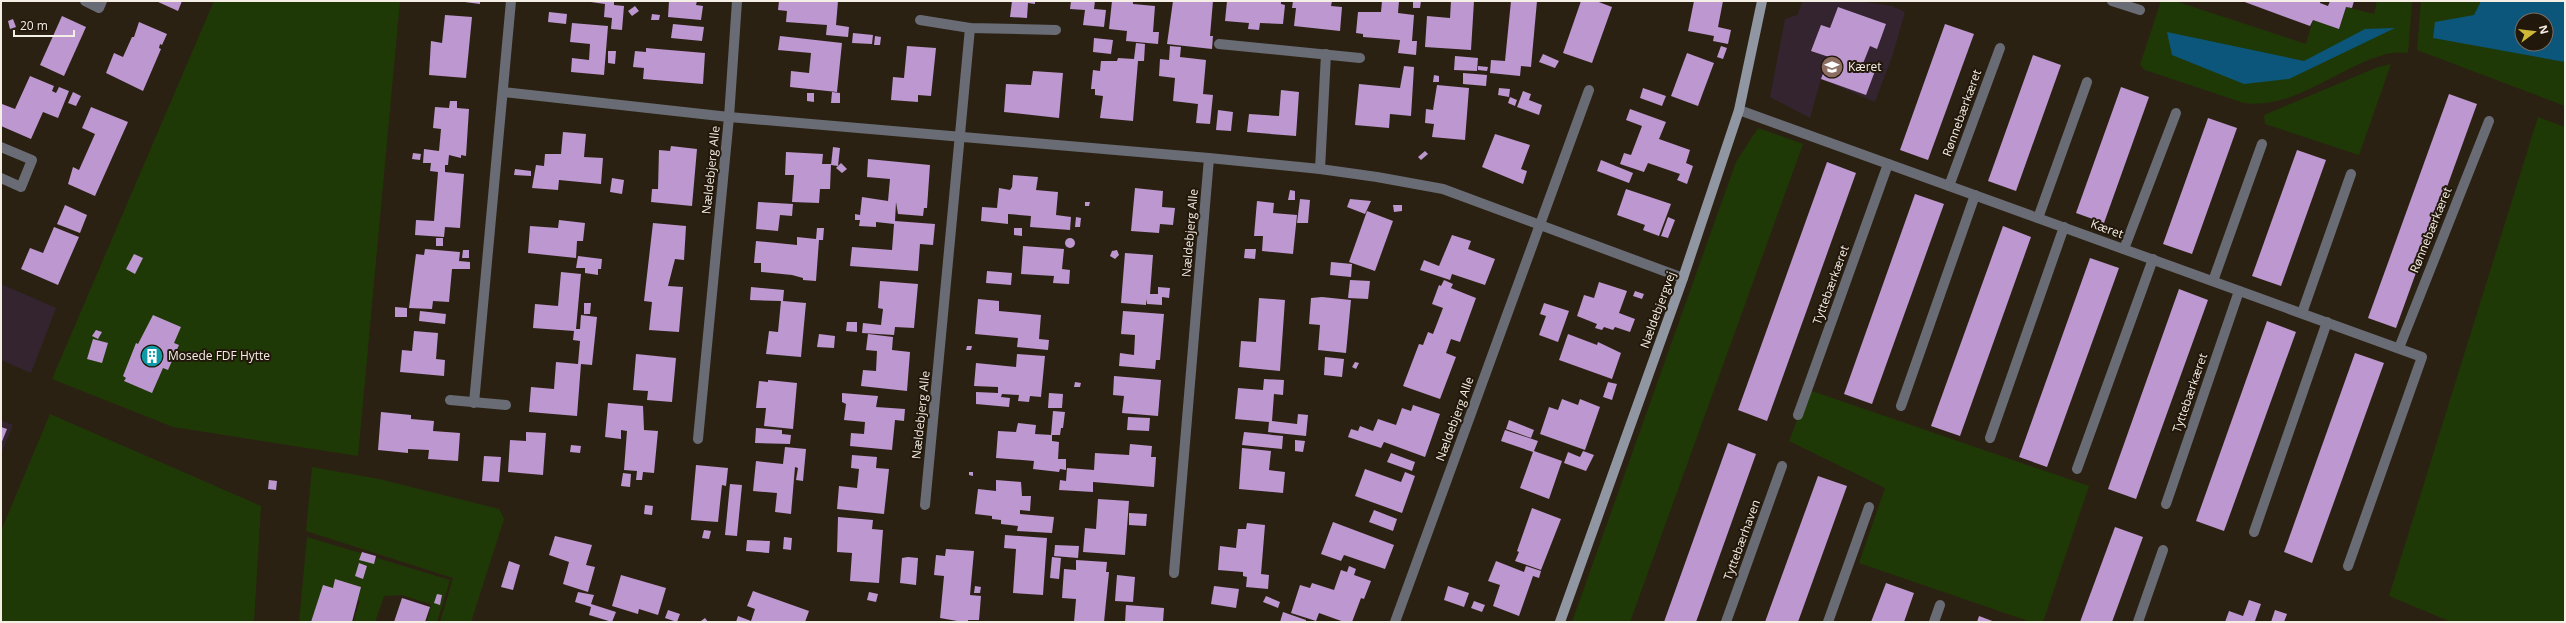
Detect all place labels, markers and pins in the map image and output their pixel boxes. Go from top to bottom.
school or university icon: Kæret [1819,54,1845,80]
place label: Kæret [1848,58,1882,75]
building icon: Mosede FDF Hytte [139,343,165,369]
place label: Mosede FDF Hytte [168,347,270,364]

